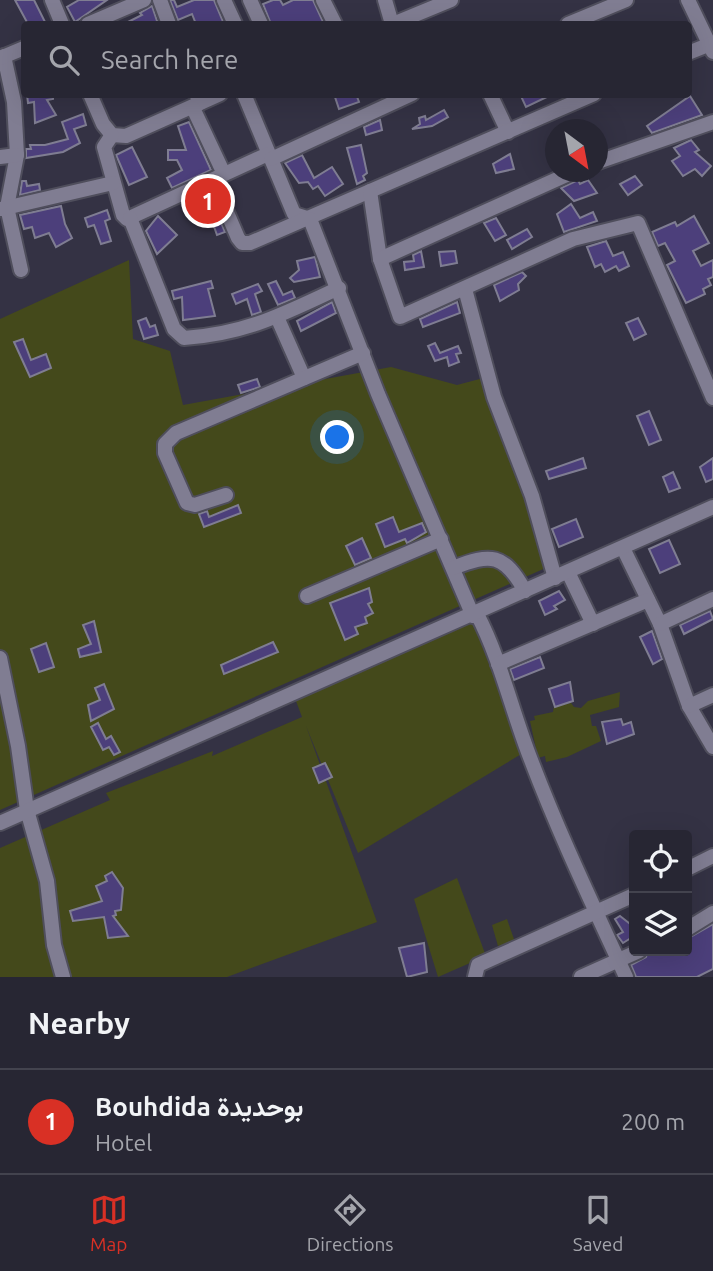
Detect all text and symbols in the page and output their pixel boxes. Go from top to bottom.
search box [21,21,692,98]
icon: search [45,41,83,79]
text: Search here [101,45,238,74]
north arrow [545,119,608,182]
pin: 1 [185,175,231,227]
your location [320,420,354,454]
map controls [629,830,692,956]
button: locate [629,830,692,893]
button: layers [629,893,692,956]
text: Nearby [28,1006,130,1040]
text: Bouhdida بوحديدة [95,1092,303,1121]
text: 1 [45,1109,57,1134]
text: 200 m [621,1109,685,1134]
text: Hotel [95,1130,152,1155]
tab: Map [90,1191,128,1255]
tab: Directions [307,1191,394,1255]
tab: Saved [573,1191,623,1255]

